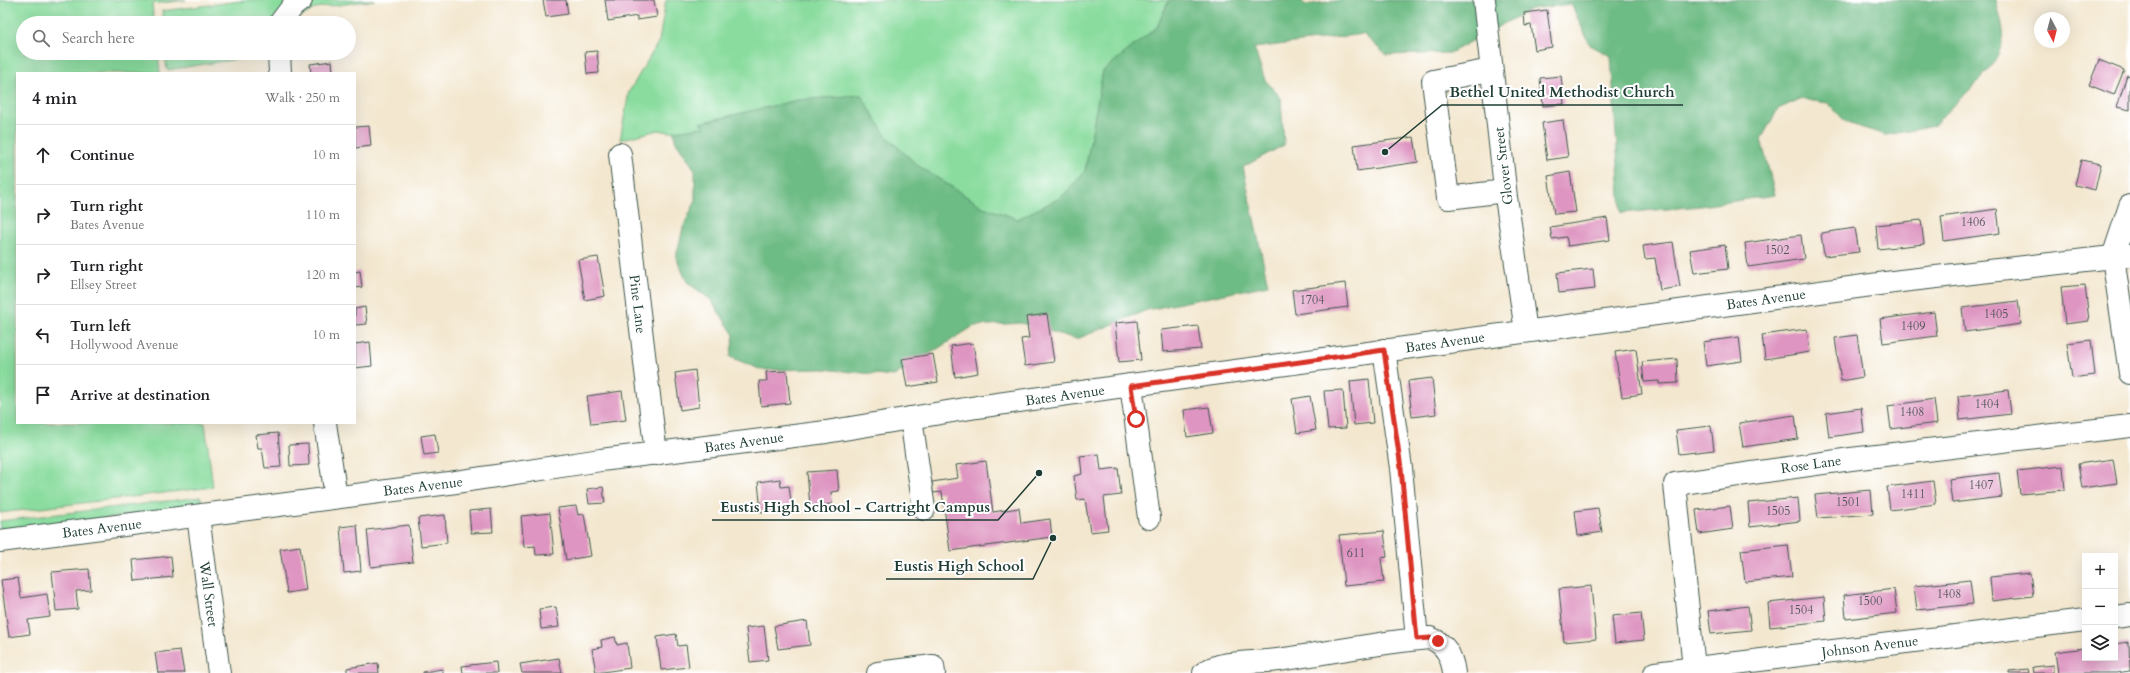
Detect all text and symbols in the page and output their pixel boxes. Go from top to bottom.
north arrow [2034,12,2070,48]
search box [16,16,356,60]
icon: search [30,27,52,49]
text: Search here [62,28,135,48]
callout: Bethel United Methodist Church [1442,78,1683,105]
text: Bethel United Methodist Church [1449,82,1675,102]
text: 4 min [32,87,77,110]
text: Walk · 250 m [265,89,340,107]
street label: Glover Street [1489,125,1518,206]
icon: ahead [32,144,54,166]
text: Continue [70,145,135,165]
text: 10 m [312,146,340,164]
text: Turn right [70,196,143,216]
icon: right [32,204,54,226]
text: 110 m [306,206,340,224]
house number: 1406 [1961,214,1985,230]
text: Bates Avenue [70,216,144,234]
house number: 1502 [1765,242,1789,258]
text: Turn right [70,256,143,276]
icon: right [32,264,54,286]
text: 120 m [306,266,340,284]
street label: Pine Lane [624,274,651,335]
text: Ellsey Street [70,276,137,294]
street label: Bates Avenue [1725,285,1807,314]
house number: 1704 [1300,292,1324,308]
house number: 1405 [1984,306,2008,322]
text: Turn left [70,316,131,336]
house number: 1409 [1901,318,1925,334]
icon: left [32,324,54,346]
text: 10 m [312,326,340,344]
street label: Bates Avenue [1404,328,1486,357]
text: Hollywood Avenue [70,336,178,354]
street label: Bates Avenue [1024,381,1106,410]
icon: arrive [32,384,54,406]
text: Arrive at destination [70,385,210,405]
house number: 1404 [1975,396,1999,412]
house number: 1408 [1900,404,1924,420]
route start [1127,410,1145,428]
street label: Bates Avenue [703,428,785,457]
street label: Rose Lane [1780,451,1843,478]
street label: Bates Avenue [382,472,464,501]
house number: 1407 [1969,477,1993,493]
house number: 1411 [1901,486,1925,502]
callout: Eustis High School - Cartright Campus [712,493,998,520]
house number: 1501 [1836,494,1860,510]
text: Eustis High School - Cartright Campus [720,497,990,517]
house number: 1505 [1766,503,1790,519]
street label: Bates Avenue [61,514,143,543]
house number: 611 [1347,545,1365,561]
callout: Eustis High School [886,552,1033,579]
map controls [2082,553,2118,661]
button: + [2082,553,2118,589]
text: Eustis High School [894,556,1025,576]
street label: Wall Street [194,559,223,629]
house number: 1408 [1937,586,1961,602]
button: − [2082,589,2118,625]
house number: 1500 [1858,593,1882,609]
house number: 1504 [1789,602,1813,618]
button: layers [2082,625,2118,661]
street label: Johnson Avenue [1819,631,1920,662]
route end [1429,632,1447,650]

